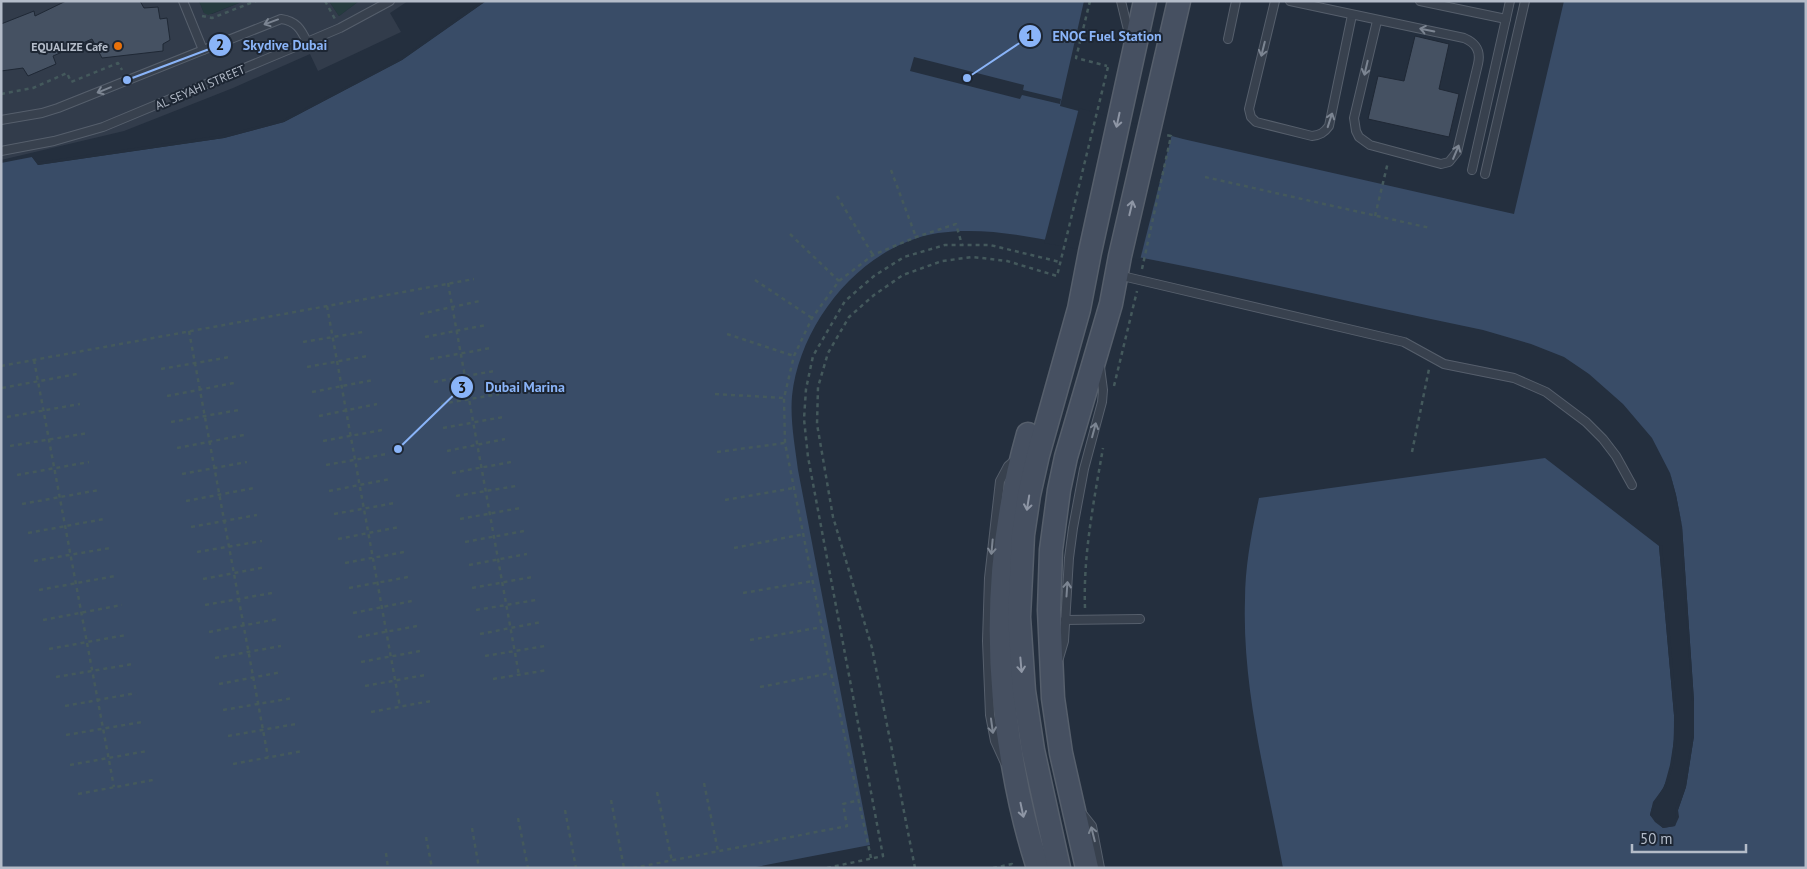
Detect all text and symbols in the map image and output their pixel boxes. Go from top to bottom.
one-way arrow [264,18,279,27]
callout: ENOC Fuel Station [1017,22,1172,51]
one-way arrow [1420,25,1436,35]
text: 1 [1026,26,1034,45]
text: ENOC Fuel Station [1052,27,1162,45]
callout: Skydive Dubai [208,30,337,59]
text: 2 [216,35,224,54]
text: Skydive Dubai [243,36,327,54]
place label: EQUALIZE Cafe [31,39,108,54]
marker: EQUALIZE Cafe [112,40,124,52]
one-way arrow [1258,40,1267,56]
one-way arrow [1361,60,1370,76]
street label: AL SEYAHI STREET [153,61,247,113]
one-way arrow [97,86,112,95]
one-way arrow [1113,111,1123,127]
one-way arrow [1326,112,1336,128]
one-way arrow [1452,145,1461,160]
one-way arrow [1127,201,1136,217]
callout: Dubai Marina [450,373,575,402]
text: 3 [458,378,466,397]
text: Dubai Marina [485,378,565,396]
one-way arrow [1090,422,1099,438]
one-way arrow [1023,494,1033,510]
one-way arrow [987,538,997,554]
one-way arrow [1062,582,1071,598]
one-way arrow [1017,656,1026,672]
one-way arrow [987,718,997,734]
one-way arrow [1018,802,1027,818]
scale bar [1632,822,1746,854]
one-way arrow [1088,826,1098,842]
text: 50 m [1640,829,1673,848]

